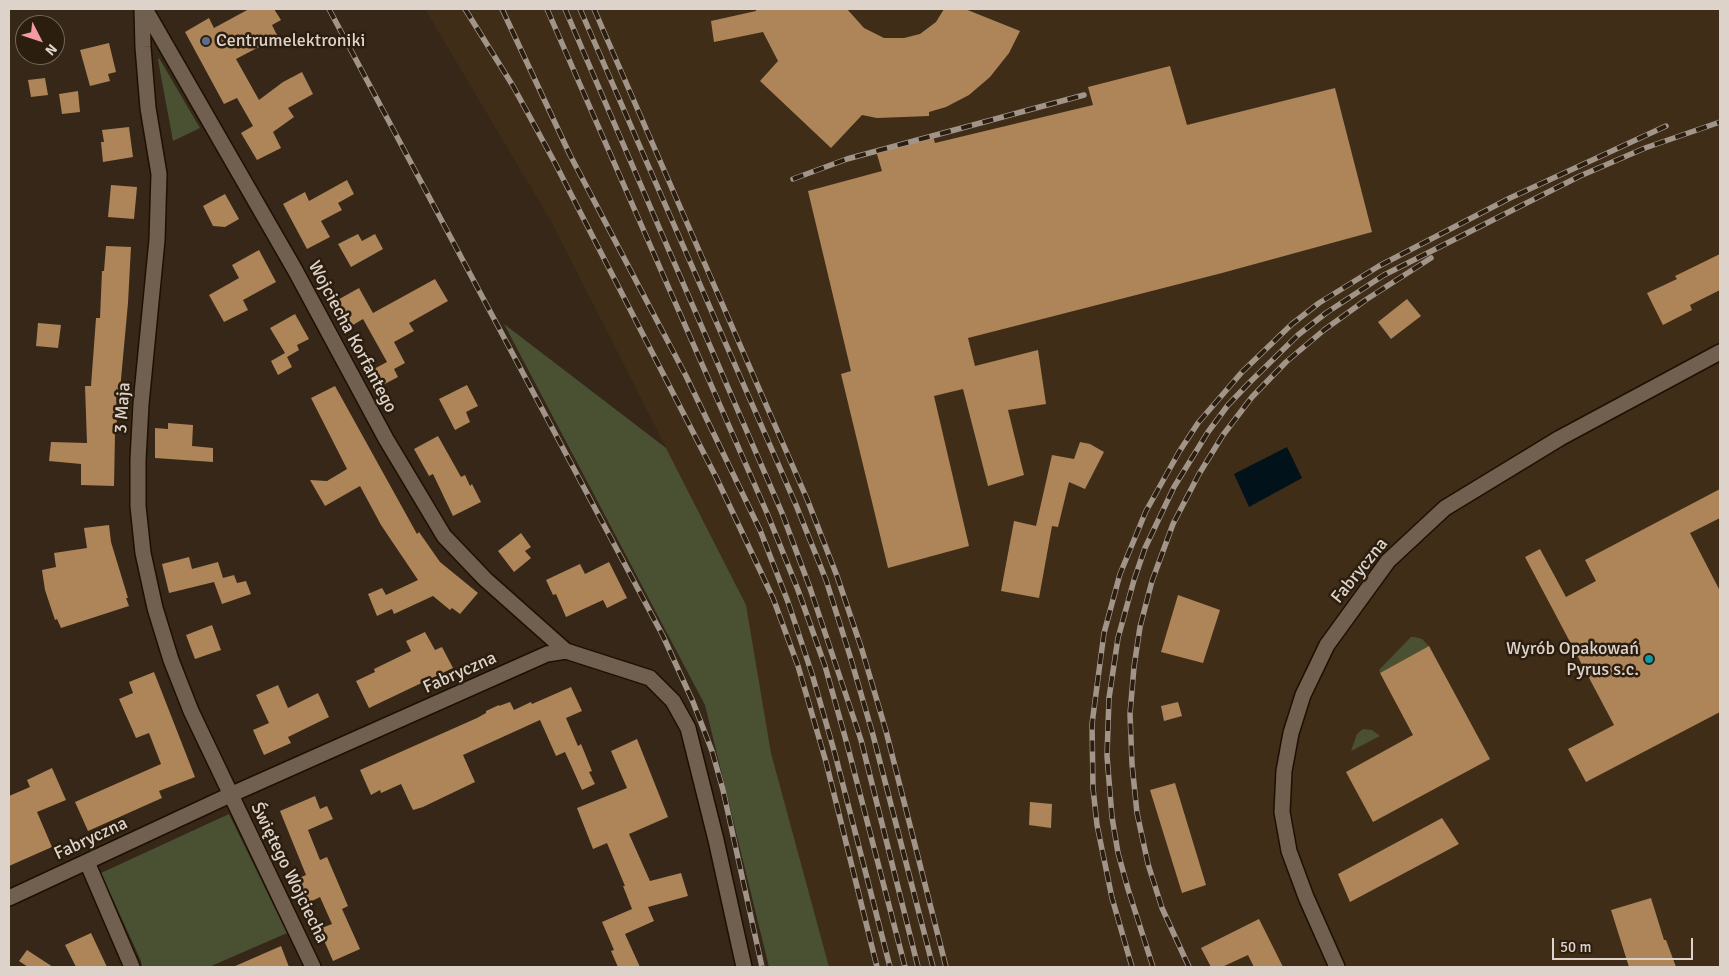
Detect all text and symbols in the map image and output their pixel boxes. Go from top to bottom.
north arrow [15,15,65,65]
place label: Centrumelektroniki [216,30,365,52]
marker: Centrumelektroniki [200,35,212,47]
text: N [41,40,61,59]
street label: Wojciecha Korfantego [303,257,401,417]
street label: 3 Maja [110,382,136,434]
street label: Fabryczna [1327,534,1393,608]
place label: Wyrób Opakowań Pyrus s.c. [1506,638,1639,681]
street label: Fabryczna [420,647,500,699]
marker: Wyrób Opakowań Pyrus s.c. [1643,653,1655,665]
street label: Świętego Wojciecha [246,799,332,947]
street label: Fabryczna [51,813,131,865]
scale bar [1554,928,1695,960]
text: 50 m [1560,938,1591,956]

